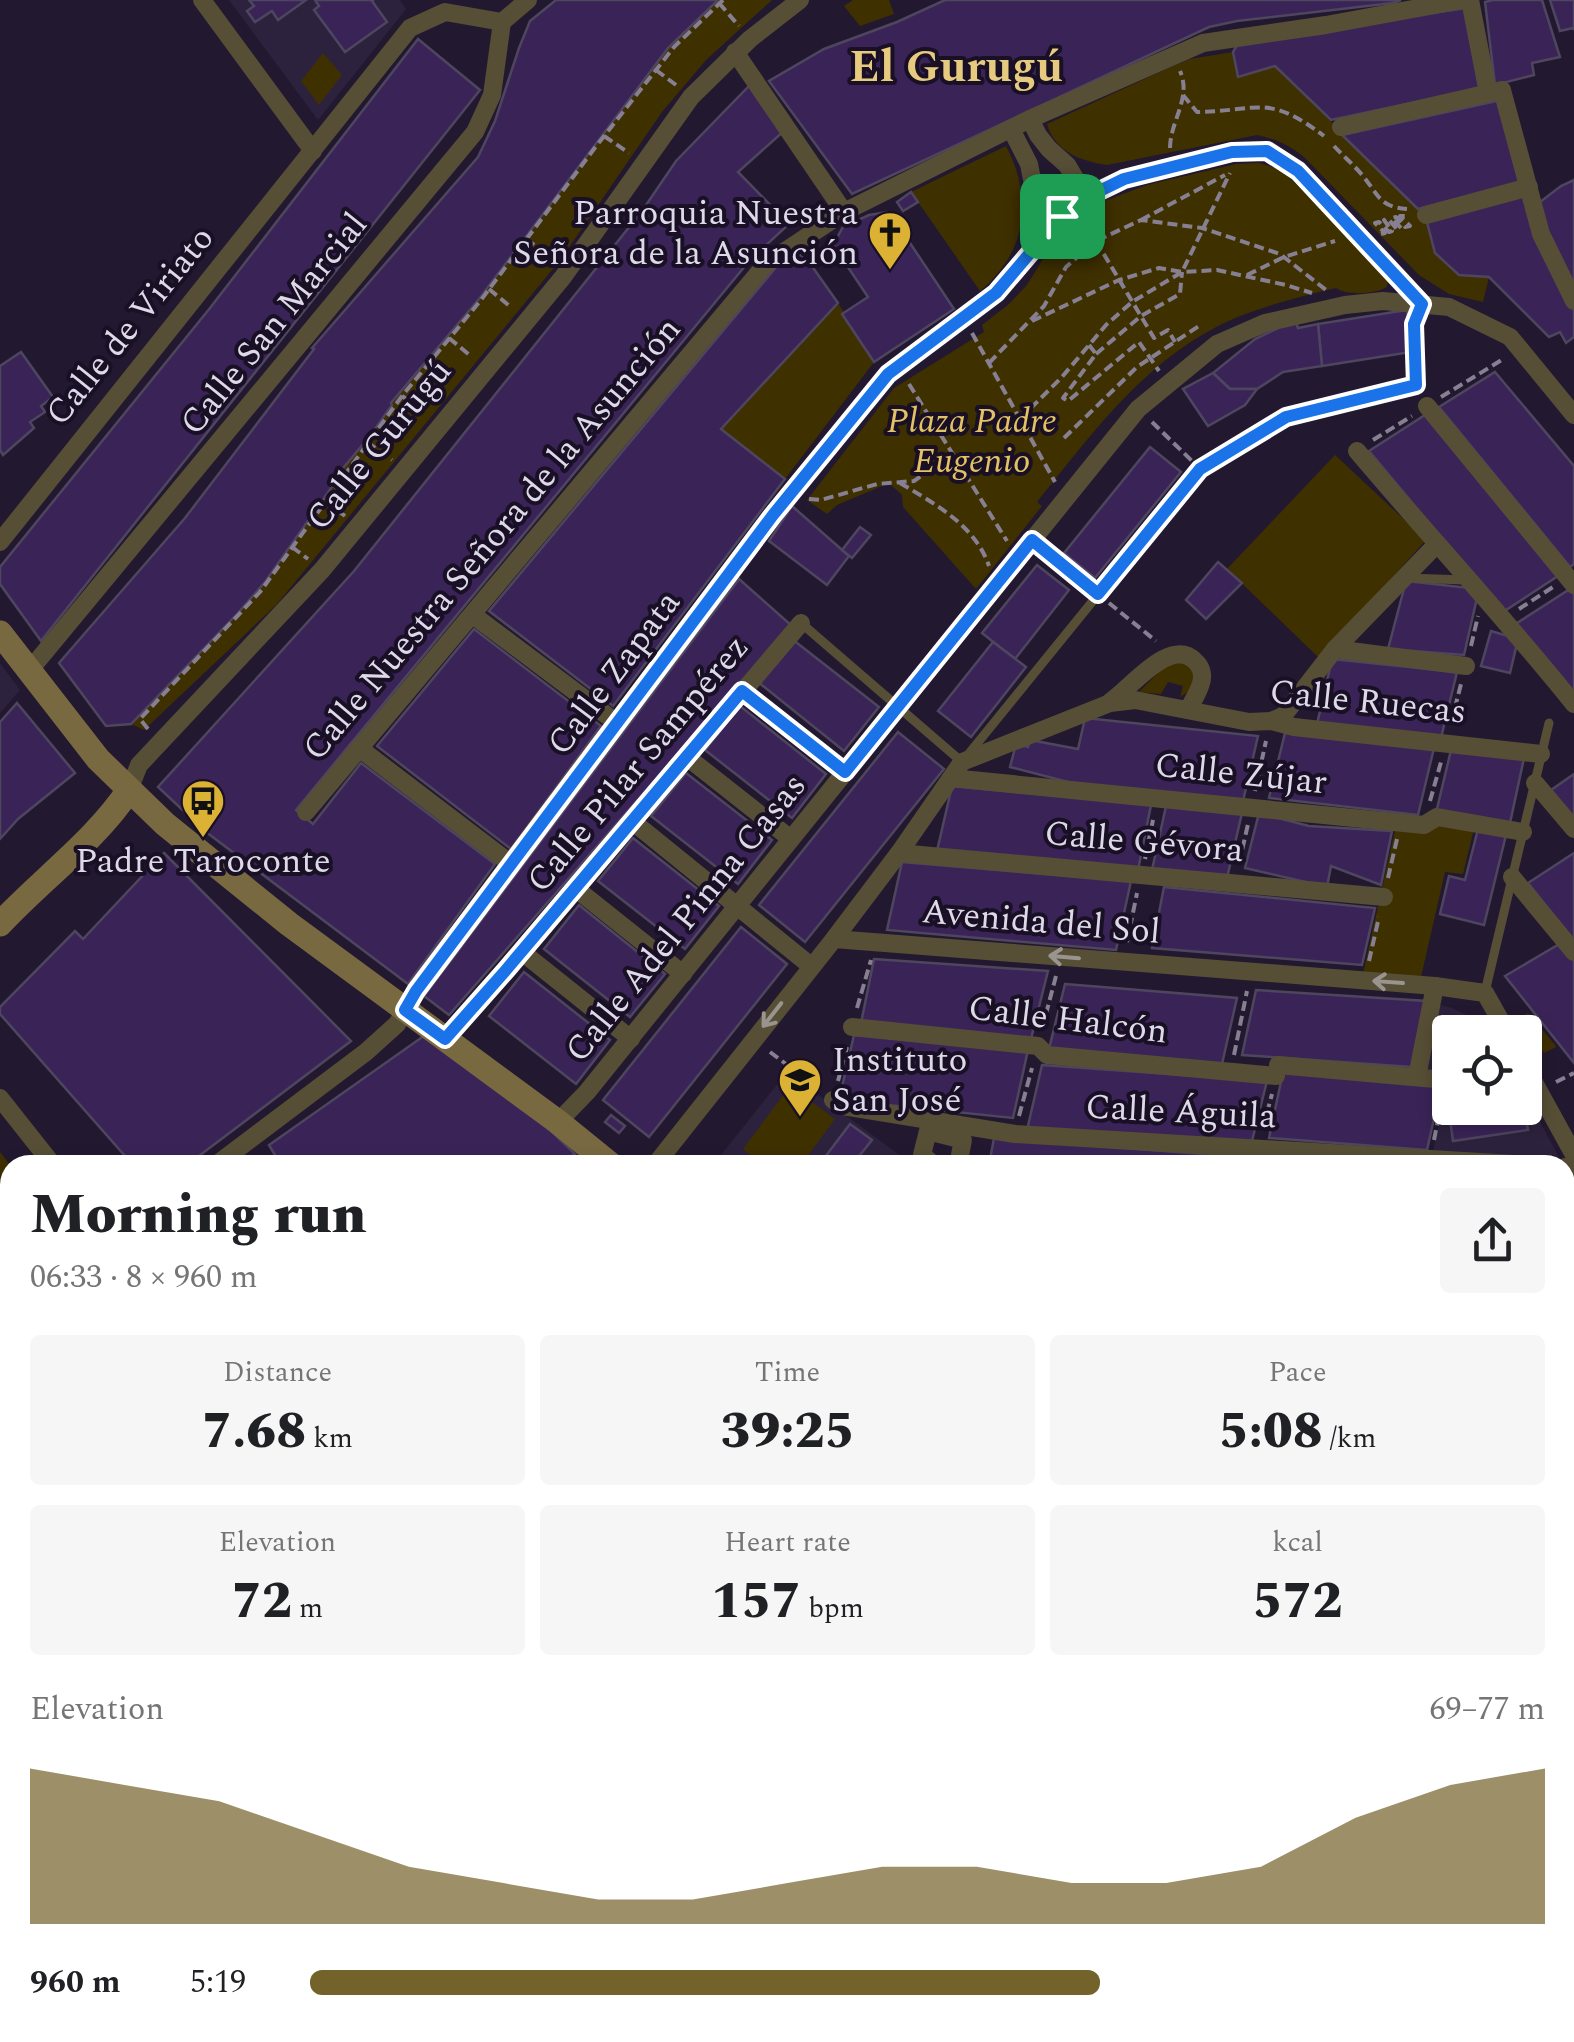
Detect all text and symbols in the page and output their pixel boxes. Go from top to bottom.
district label: El Gurugú [849,33,1063,102]
pin [1020,174,1105,259]
place label: Parroquia Nuestra Señora de la Asunción [513,187,858,280]
icon: arrive [1035,189,1090,244]
street label: Calle San Marcial [167,201,381,447]
church icon: Parroquia Nuestra Señora de la Asunción [867,210,913,271]
street label: Calle de Viriato [33,215,227,437]
street label: Calle Nuestra Señora de la Asunción [290,305,694,773]
street label: Calle Gurugú [293,348,465,542]
park label: Plaza Padre Eugenio [887,395,1057,488]
street label: Calle Zapata [534,579,694,767]
street label: Calle Pilar Sampérez [514,623,762,905]
street label: Calle Ruecas [1267,665,1469,739]
street label: Calle Zújar [1152,739,1330,809]
street label: Calle Adel Pinna Casas [552,762,820,1074]
bus stop icon: Padre Taroconte [180,778,226,839]
street label: Calle Gévora [1042,807,1246,877]
place label: Padre Taroconte [75,835,331,888]
street label: Avenida del Sol [920,885,1162,959]
one-way arrow [1048,947,1080,966]
one-way arrow [1372,973,1404,992]
street label: Calle Halcón [965,981,1171,1059]
one-way arrow [762,1001,784,1027]
map controls [1432,1015,1542,1125]
button: locate [1432,1015,1542,1125]
place label: Instituto San José [832,1034,967,1127]
school or university icon: Instituto San José [777,1057,823,1118]
street label: Calle Águila [1084,1081,1278,1143]
text: Morning run [30,1174,367,1257]
button: share [1440,1188,1545,1293]
text: 06:33 · 8 × 960 m [30,1253,258,1302]
text: Distance [223,1351,332,1394]
text: Time [755,1351,820,1394]
text: Pace [1269,1351,1326,1394]
text: 7.68 [202,1394,306,1470]
text: 39:25 [721,1394,855,1470]
text: 5:08 [1219,1394,1323,1470]
text: km [306,1417,353,1460]
text: /km [1323,1417,1376,1460]
text: Elevation [219,1521,336,1564]
text: Heart rate [724,1521,851,1564]
text: kcal [1272,1521,1323,1564]
text: 72 [232,1564,292,1640]
text: 157 [711,1564,801,1640]
text: 572 [1253,1564,1343,1640]
text: m [292,1587,323,1630]
text: bpm [801,1587,864,1630]
text: Elevation [30,1685,164,1734]
text: 69–77 m [1429,1685,1545,1734]
text: 960 m [30,1958,121,2007]
text: 5:19 [190,1958,246,2007]

